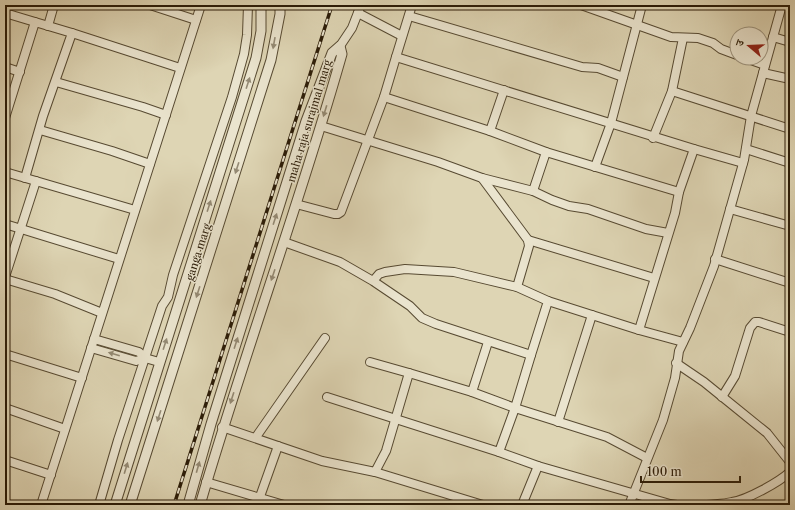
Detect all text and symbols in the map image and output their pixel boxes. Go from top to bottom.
north arrow [729,26,769,66]
text: उ [732,36,748,49]
one-way arrow [271,37,277,50]
street label: maha raja surajmal marg [284,58,334,184]
one-way arrow [245,76,251,88]
one-way arrow [322,105,328,117]
one-way arrow [234,162,240,174]
one-way arrow [206,200,212,212]
one-way arrow [272,213,278,225]
street label: ganga marg [182,221,214,282]
one-way arrow [270,269,276,281]
one-way arrow [195,286,201,298]
one-way arrow [162,337,168,349]
one-way arrow [233,337,239,349]
one-way arrow [107,351,119,357]
one-way arrow [229,392,235,404]
one-way arrow [155,410,161,422]
scale bar [641,458,740,484]
one-way arrow [123,461,129,473]
one-way arrow [195,461,201,473]
text: 100 m [647,464,682,479]

